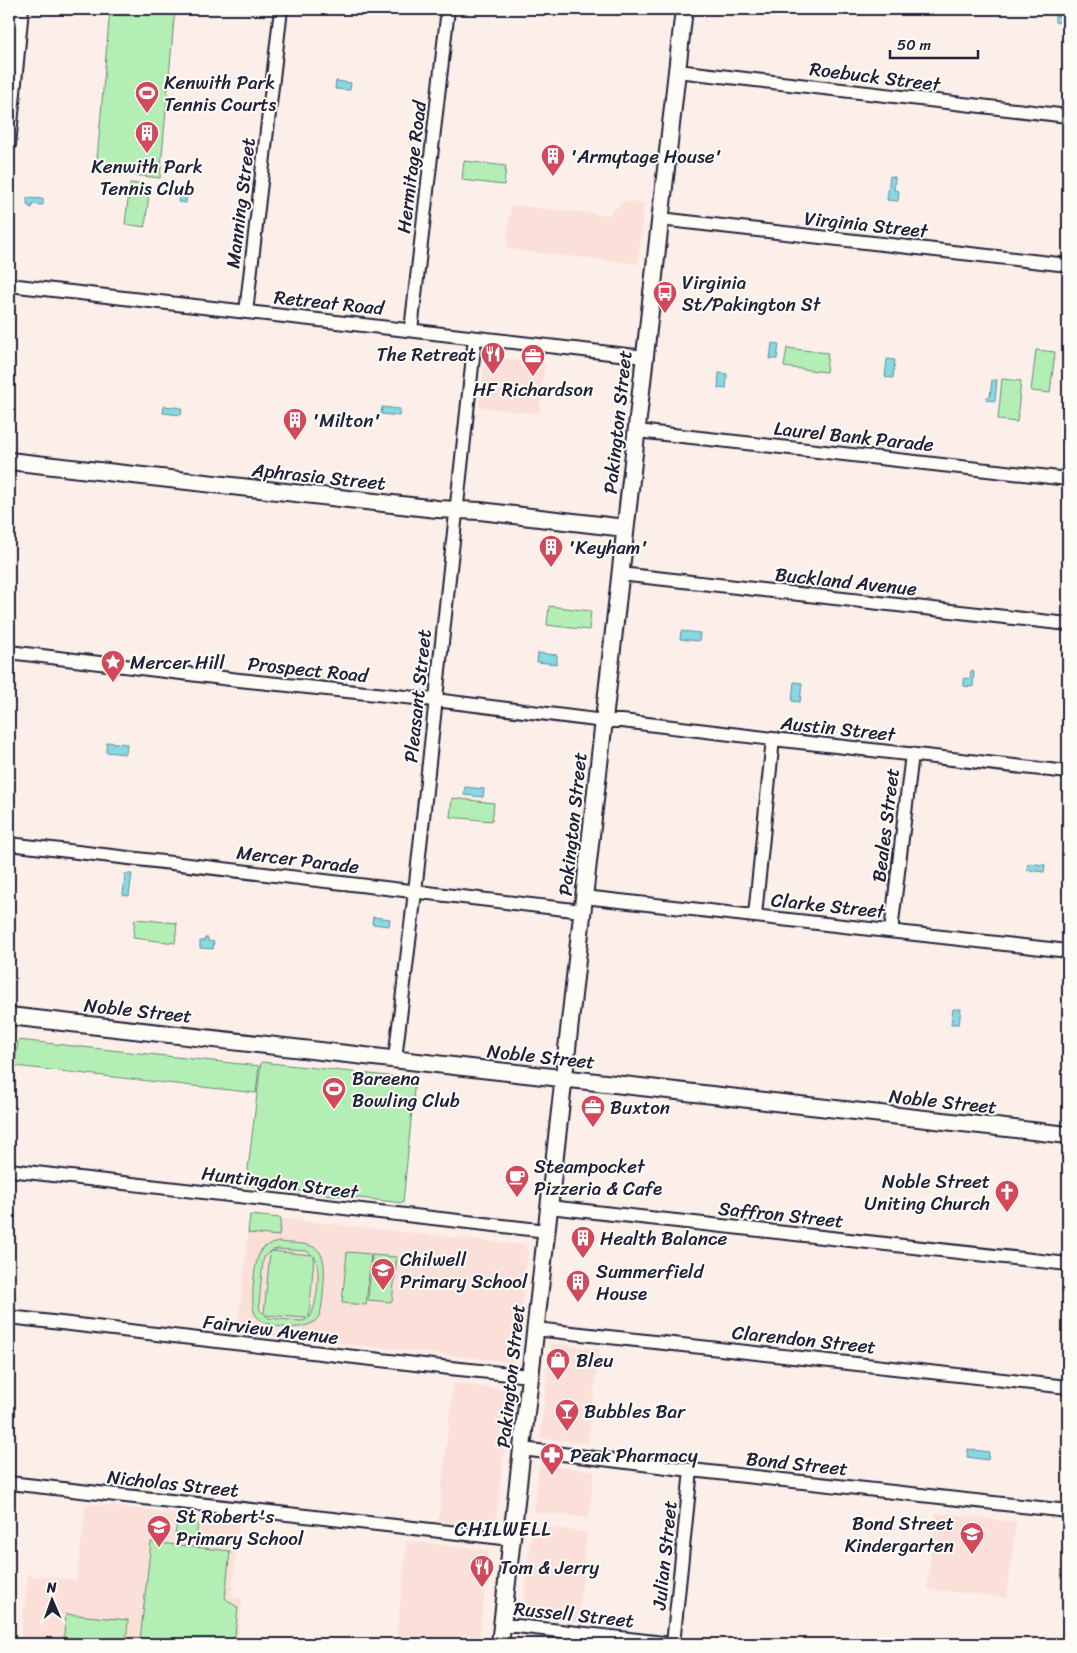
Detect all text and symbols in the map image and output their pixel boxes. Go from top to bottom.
scale bar [890,28,977,60]
text: 50 m [897,32,932,58]
street label: Roebuck Street [808,52,943,101]
place label: Kenwith Park Tennis Courts [164,66,277,121]
sports icon: Kenwith Park Tennis Courts [134,80,160,114]
street label: Hermitage Road [387,98,436,235]
building icon: Kenwith Park Tennis Club [134,120,160,154]
street label: Manning Street [216,136,265,270]
place label: 'Armytage House' [570,140,722,173]
building icon: 'Armytage House' [540,143,566,177]
place label: Kenwith Park Tennis Club [91,150,203,205]
street label: Virginia Street [803,202,931,248]
place label: Virginia St/Pakington St [682,266,822,321]
street label: Retreat Road [273,280,387,325]
bus stop icon: Virginia St/Pakington St [652,280,678,314]
place label: The Retreat [376,338,476,371]
restaurant icon: The Retreat [480,341,506,375]
office icon: HF Richardson [520,343,546,377]
street label: Pakington Street [594,349,641,496]
place label: HF Richardson [473,373,593,406]
place label: 'Milton' [312,404,381,437]
building icon: 'Milton' [282,407,308,441]
street label: Laurel Bank Parade [772,412,936,461]
street label: Aphrasia Street [250,453,387,500]
place label: 'Keyham' [568,531,648,564]
building icon: 'Keyham' [538,534,564,568]
street label: Buckland Avenue [773,558,919,605]
street label: Pleasant Street [394,628,441,764]
place label: Mercer Hill [130,646,225,679]
street label: Prospect Road [246,647,372,692]
place icon: Mercer Hill [100,649,126,683]
street label: Austin Street [778,706,898,751]
street label: Pakington Street [549,751,596,898]
street label: Beales Street [862,766,909,884]
street label: Mercer Parade [235,836,361,883]
street label: Clarke Street [770,883,888,928]
street label: Noble Street [83,988,193,1033]
street label: Noble Street [486,1034,596,1079]
place label: Bareena Bowling Club [352,1062,460,1117]
sports icon: Bareena Bowling Club [321,1076,347,1110]
street label: Noble Street [888,1079,998,1124]
place label: Buxton [610,1091,670,1124]
office icon: Buxton [580,1094,606,1128]
place label: Steampocket Pizzeria & Cafe [534,1150,662,1205]
street label: Huntingdon Street [200,1157,361,1209]
cafe icon: Steampocket Pizzeria & Cafe [504,1164,530,1198]
place label: Noble Street Uniting Church [864,1165,990,1220]
church icon: Noble Street Uniting Church [994,1179,1020,1213]
street label: Saffron Street [717,1192,845,1237]
place label: Health Balance [600,1222,728,1255]
building icon: Health Balance [570,1225,596,1259]
place label: Chilwell Primary School [400,1243,528,1298]
place label: Summerfield House [596,1255,704,1310]
school or university icon: Chilwell Primary School [370,1257,396,1291]
building icon: Summerfield House [565,1269,591,1303]
street label: Pakington Street [487,1303,534,1450]
street label: Fairview Avenue [201,1305,341,1354]
street label: Clarendon Street [730,1316,878,1363]
place label: Bleu [576,1344,613,1377]
shop icon: Bleu [545,1347,571,1381]
place label: Bubbles Bar [584,1395,686,1428]
bar icon: Bubbles Bar [554,1398,580,1432]
place label: Peak Pharmacy [570,1439,698,1472]
pharmacy icon: Peak Pharmacy [539,1442,565,1476]
street label: Bond Street [744,1442,849,1485]
street label: Nicholas Street [106,1460,240,1507]
street label: Julian Street [642,1499,687,1612]
place label: St Robert's Primary School [176,1500,304,1555]
place label: Bond Street Kindergarten [845,1507,954,1562]
district label: CHILWELL [455,1512,551,1547]
school or university icon: St Robert's Primary School [146,1514,172,1548]
school or university icon: Bond Street Kindergarten [959,1521,985,1555]
place label: Tom & Jerry [500,1551,599,1584]
restaurant icon: Tom & Jerry [469,1554,495,1588]
text: N [45,1575,57,1600]
north arrow [28,1576,78,1626]
street label: Russell Street [512,1592,636,1637]

